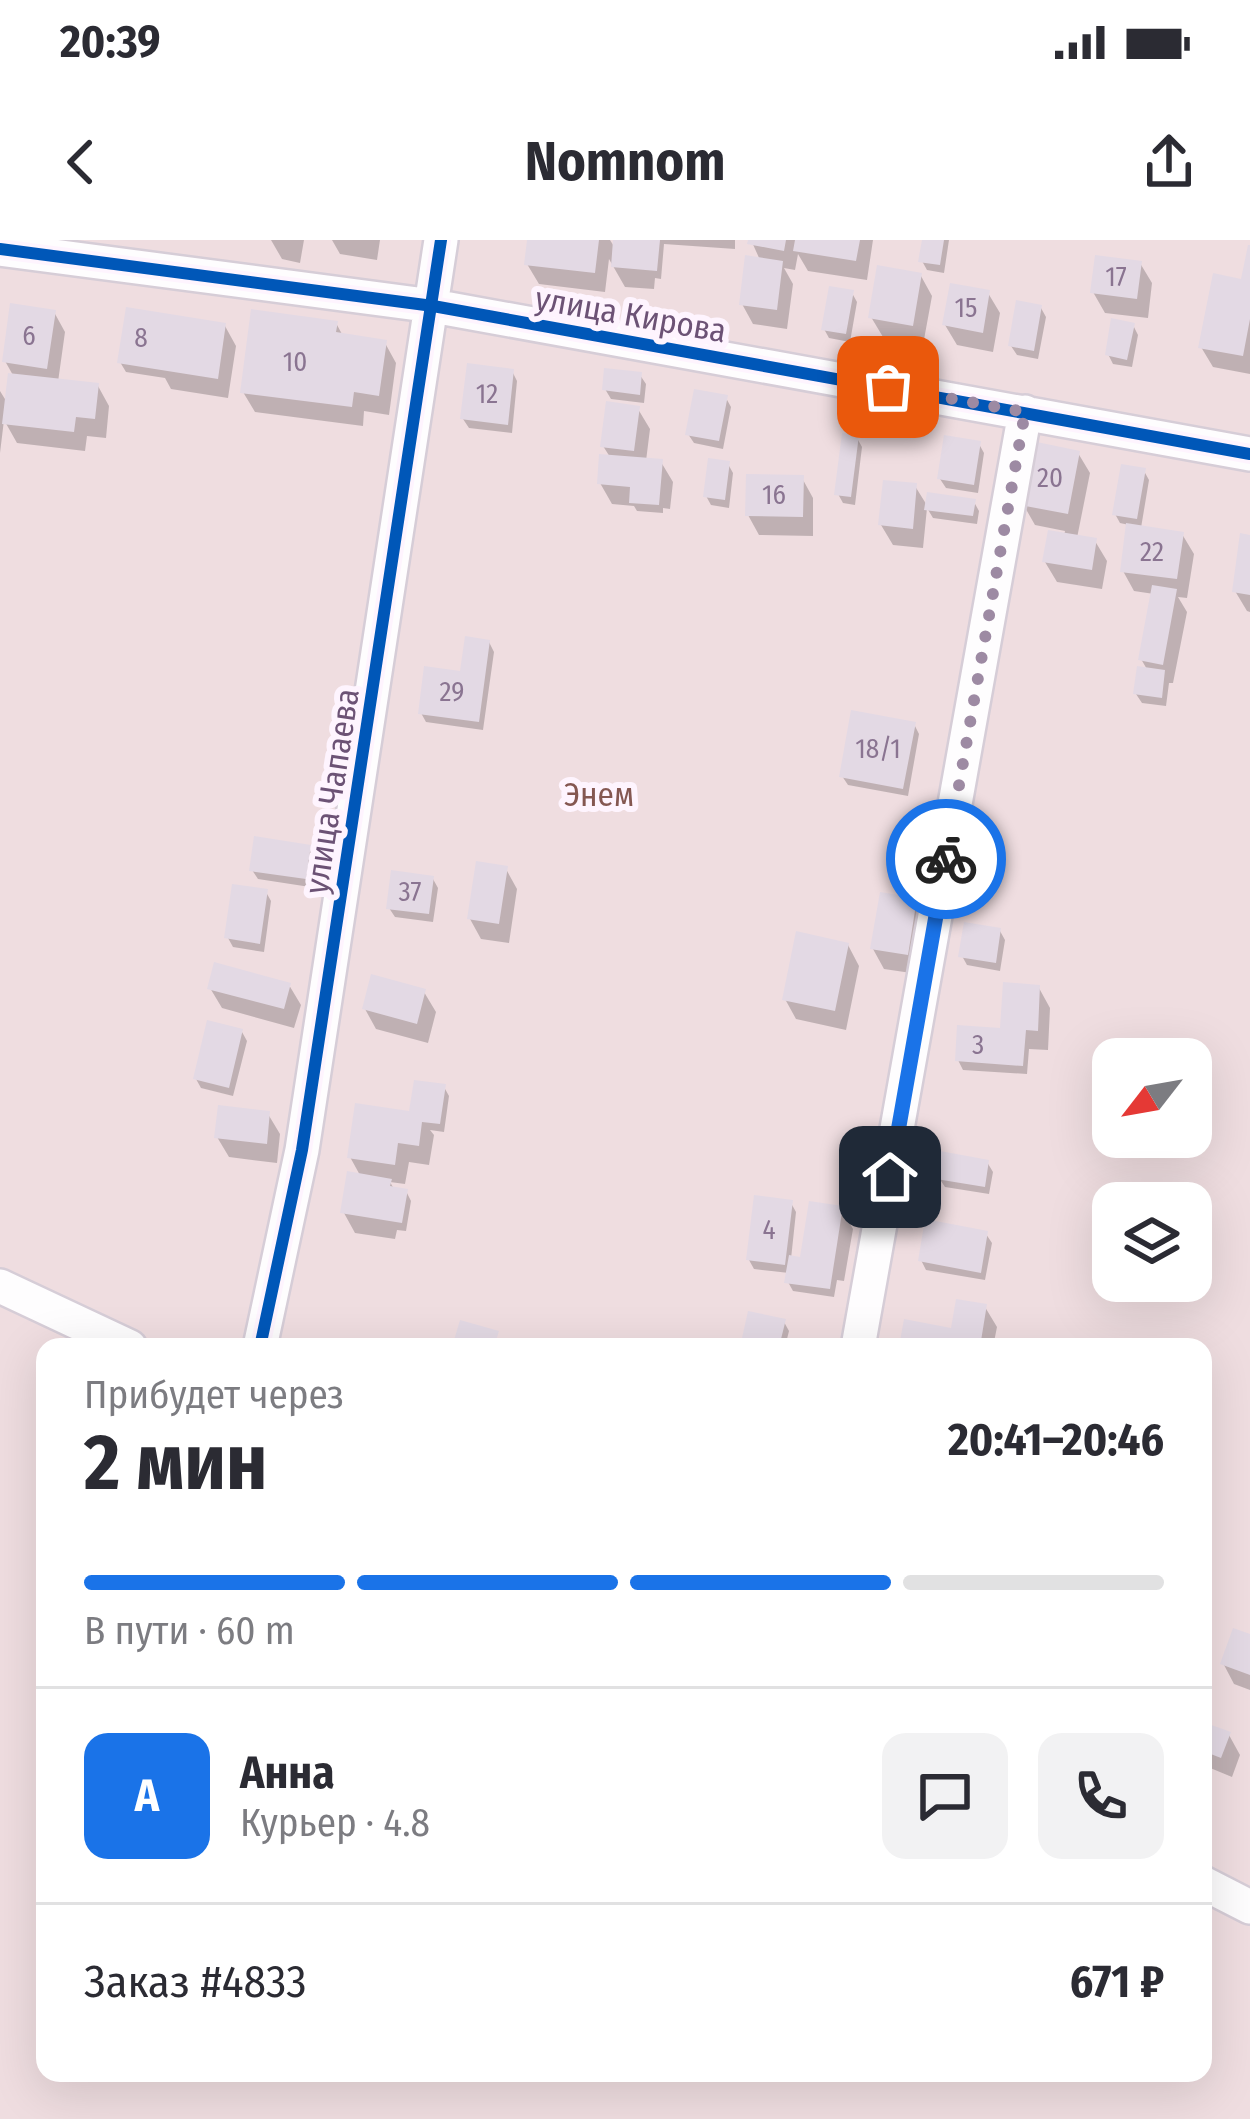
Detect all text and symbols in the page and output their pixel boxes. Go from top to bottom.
text: 20:39 [60,15,161,69]
icon: back [48,129,114,195]
icon: share [1136,129,1202,195]
text: Nomnom [525,130,725,194]
house number: 17 [1105,261,1127,293]
street label: улица Кирова [532,279,729,351]
house number: 15 [955,292,977,324]
house number: 6 [22,320,36,352]
house number: 8 [134,322,148,354]
pin [837,336,939,438]
house number: 10 [283,346,307,378]
icon: bag [855,354,921,420]
house number: 12 [476,378,498,410]
house number: 20 [1037,462,1063,494]
house number: 16 [762,479,786,511]
house number: 22 [1140,536,1164,568]
house number: 29 [440,676,464,708]
street label: улица Чапаева [296,686,368,897]
house number: 18/1 [855,733,901,765]
park label: Энем [564,775,634,815]
courier [886,799,1006,919]
icon: bike [913,826,979,892]
house number: 37 [399,876,422,908]
house number: 3 [972,1029,984,1061]
north arrow [1092,1038,1212,1158]
map controls [1092,1038,1212,1302]
pin [839,1126,941,1228]
icon: home [857,1144,923,1210]
button: layers [1092,1182,1212,1302]
house number: 4 [762,1214,776,1246]
text: Прибудет через [84,1372,344,1418]
text: 20:41–20:46 [948,1413,1164,1467]
text: 2 мин [84,1416,267,1510]
text: В пути · 60 m [84,1608,295,1654]
button: chat [882,1733,1008,1859]
button: phone [1038,1733,1164,1859]
text: Анна [240,1746,335,1800]
text: А [135,1769,159,1823]
text: Курьер · 4.8 [240,1800,430,1846]
text: Заказ #4833 [84,1955,307,2009]
text: 671 ₽ [1070,1955,1164,2009]

